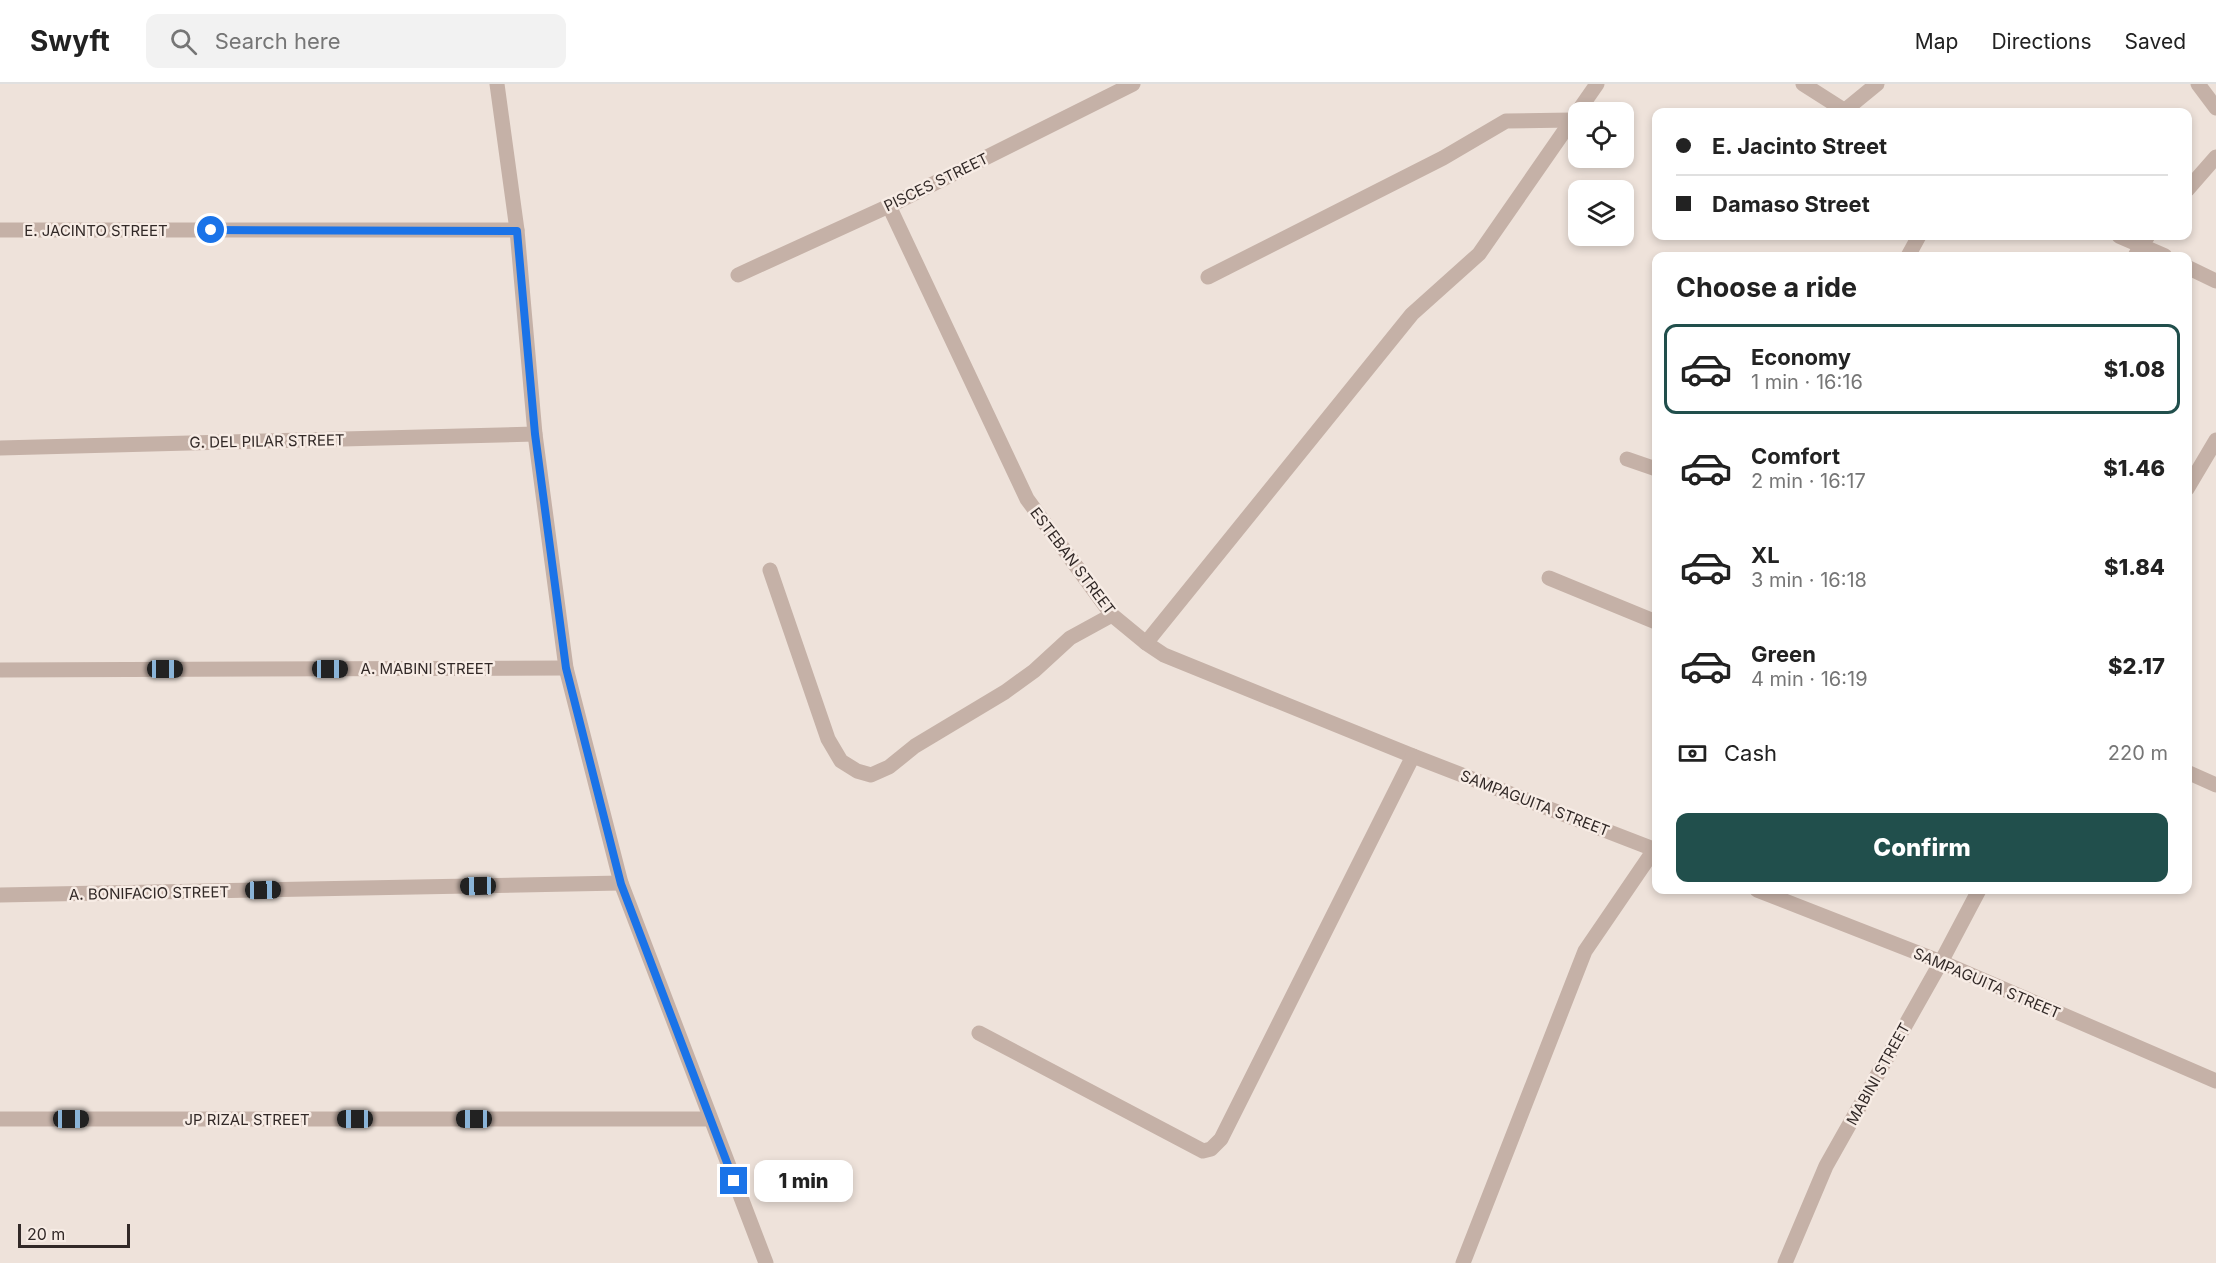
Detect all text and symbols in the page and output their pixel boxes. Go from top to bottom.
search box [146,14,566,68]
text: Swyft [30,24,110,58]
icon: search [167,25,200,58]
text: Search here [215,28,340,54]
text: Map [1915,29,1958,54]
text: Directions [1991,29,2092,54]
text: Saved [2125,29,2186,54]
map controls [1568,102,1634,246]
button: locate [1568,102,1634,168]
text: E. Jacinto Street [1712,133,1887,159]
street label: PISCES STREET [881,149,991,215]
button: layers [1568,180,1634,246]
text: Damaso Street [1712,191,1870,217]
route start [197,216,224,243]
street label: E. JACINTO STREET [24,221,168,240]
text: Choose a ride [1676,271,1857,304]
icon: car [1679,342,1733,396]
text: Economy [1751,344,1851,370]
text: $1.08 [2104,356,2165,382]
text: 1 min · 16:16 [1751,370,1863,394]
street label: G. DEL PILAR STREET [189,430,345,452]
icon: car [1679,441,1733,495]
text: Comfort [1751,443,1840,469]
text: $1.46 [2103,455,2165,481]
text: 2 min · 16:17 [1751,469,1866,493]
street label: ESTEBAN STREET [1026,503,1120,619]
icon: car [1679,540,1733,594]
text: XL [1751,542,1780,568]
text: $1.84 [2104,554,2165,580]
text: 3 min · 16:18 [1751,568,1867,592]
icon: car [1679,639,1733,693]
text: Green [1751,641,1816,667]
text: $2.17 [2108,653,2165,679]
street label: A. MABINI STREET [361,659,493,678]
car [147,660,183,678]
car [312,660,348,678]
text: 4 min · 16:19 [1751,667,1868,691]
icon: cash [1676,737,1709,770]
text: Cash [1724,740,1777,766]
text: 220 m [2108,741,2168,765]
street label: SAMPAGUITA STREET [1458,766,1612,840]
button: Confirm [1676,813,2168,882]
car [460,877,496,895]
car [245,881,281,899]
street label: A. BONIFACIO STREET [69,882,229,904]
street label: SAMPAGUITA STREET [1911,943,2063,1023]
street label: MABINI STREET [1842,1020,1914,1128]
car [53,1110,89,1128]
street label: JP RIZAL STREET [184,1110,310,1129]
car [337,1110,373,1128]
car [456,1110,492,1128]
callout: 1 min [755,1160,854,1202]
route end [720,1167,747,1194]
text: 1 min [778,1169,829,1193]
scale bar [18,1221,130,1248]
text: 20 m [27,1224,65,1244]

